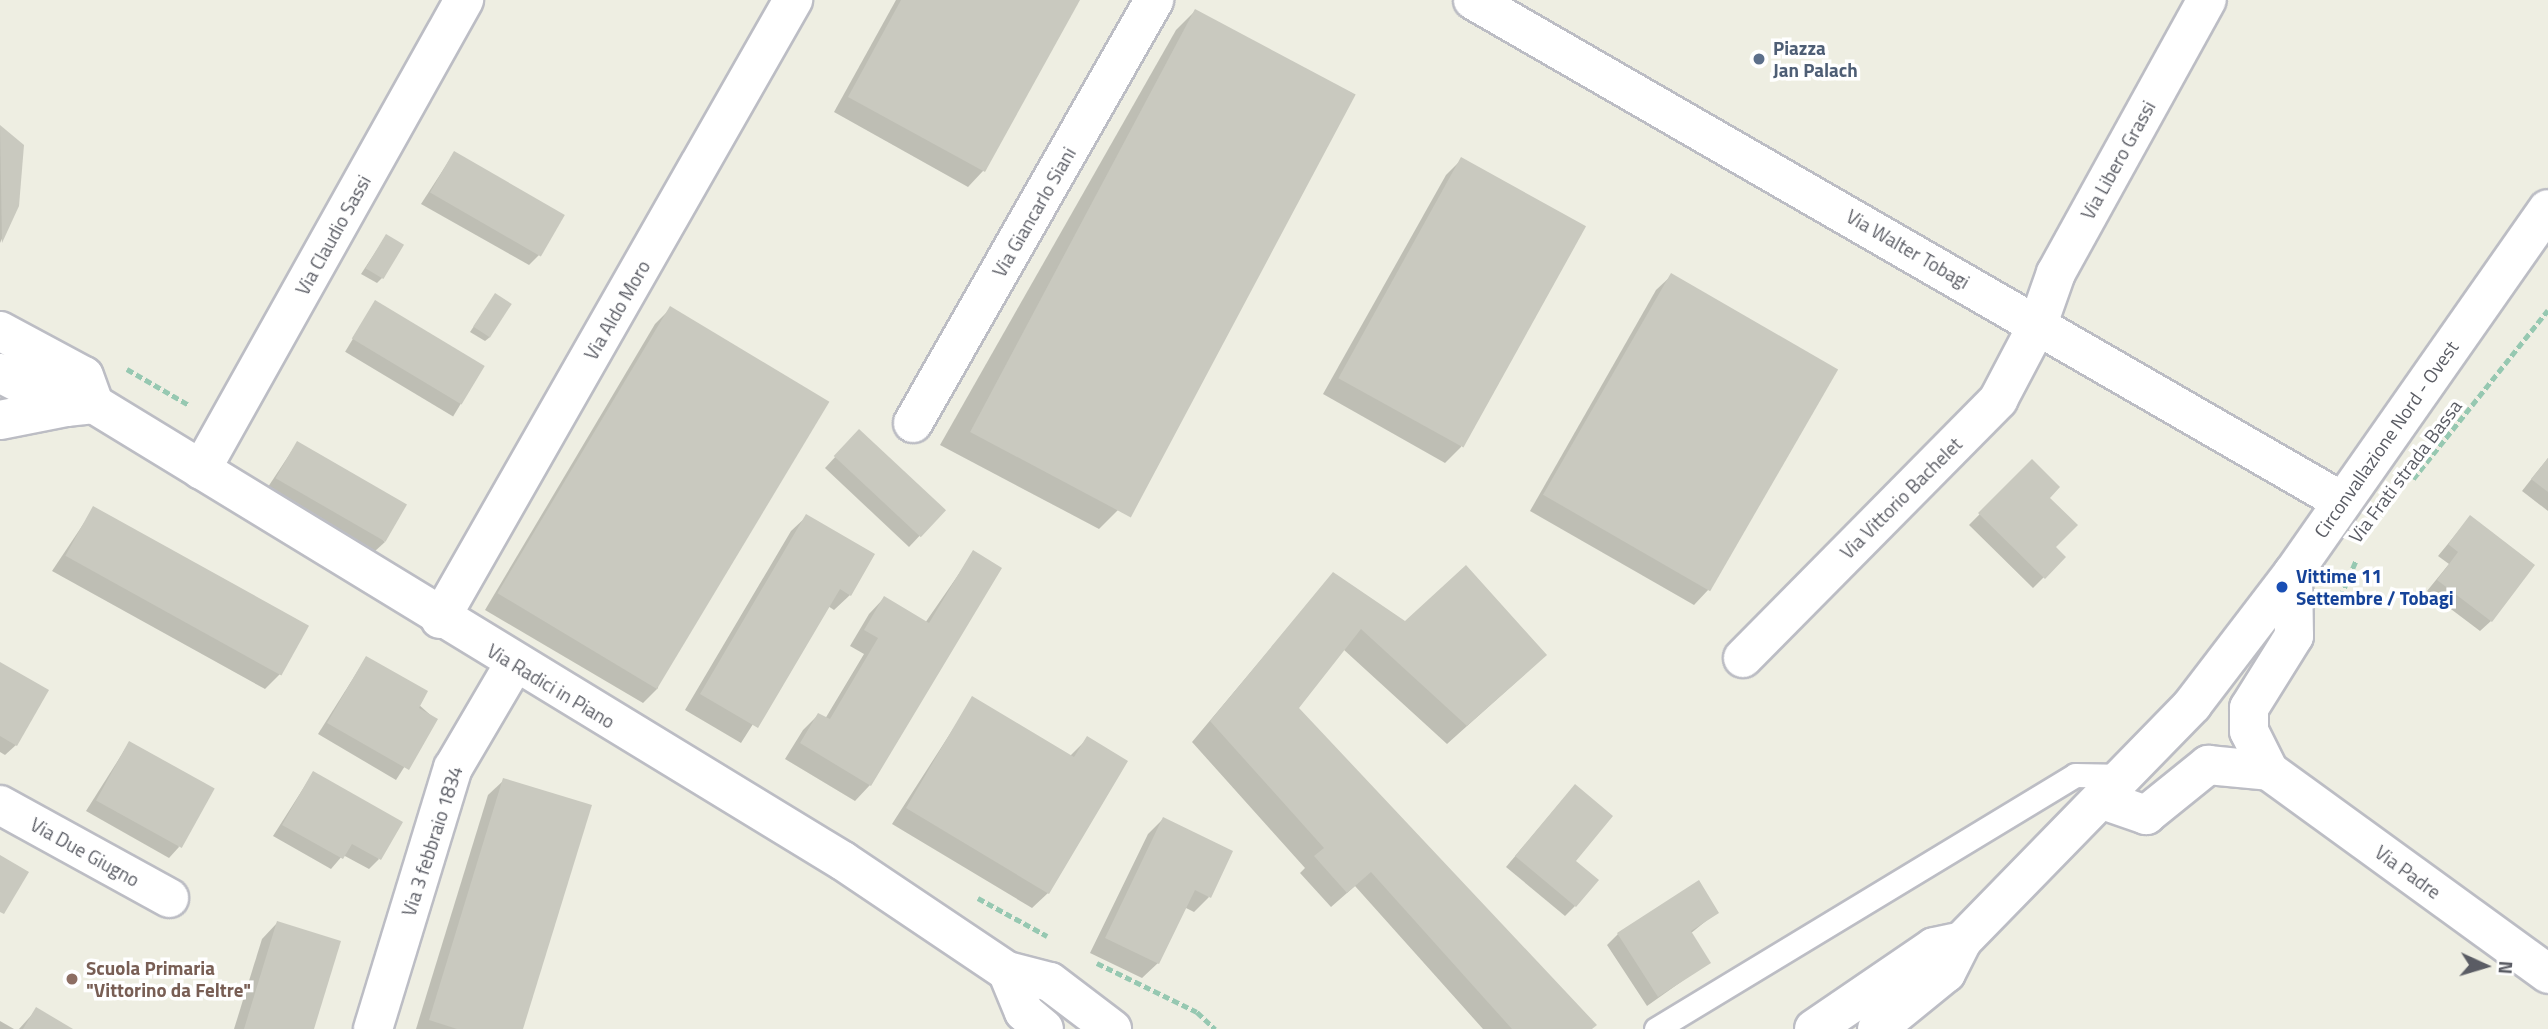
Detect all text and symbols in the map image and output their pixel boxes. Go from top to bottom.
place label: Piazza Jan Palach [1773,37,1858,81]
marker: Piazza Jan Palach [1751,51,1767,67]
street label: Via Libero Grassi [2076,97,2160,223]
street label: Via Giancarlo Siani [988,143,1080,281]
street label: Via Claudio Sassi [291,171,375,299]
street label: Via Walter Tobagi [1842,205,1974,293]
street label: Via Aldo Moro [579,256,655,364]
street label: Circonvallazione Nord - Ovest [2309,336,2463,542]
street label: Via Frati strada Bassa [2344,395,2466,547]
street label: Via Vittorio Bachelet [1836,433,1966,563]
place label: Vittime 11 Settembre / Tobagi [2296,565,2454,609]
marker: Vittime 11 Settembre / Tobagi [2274,579,2290,595]
street label: Via Radici in Piano [483,639,619,733]
street label: Via 3 febbraio 1834 [397,763,467,919]
street label: Via Due Giugno [27,813,143,891]
street label: Via Padre [2371,841,2445,903]
north arrow [2450,931,2520,1001]
place label: Scuola Primaria "Vittorino da Feltre" [86,957,251,1001]
text: N [2492,960,2521,975]
marker: Scuola Primaria "Vittorino da Feltre" [64,971,80,987]

